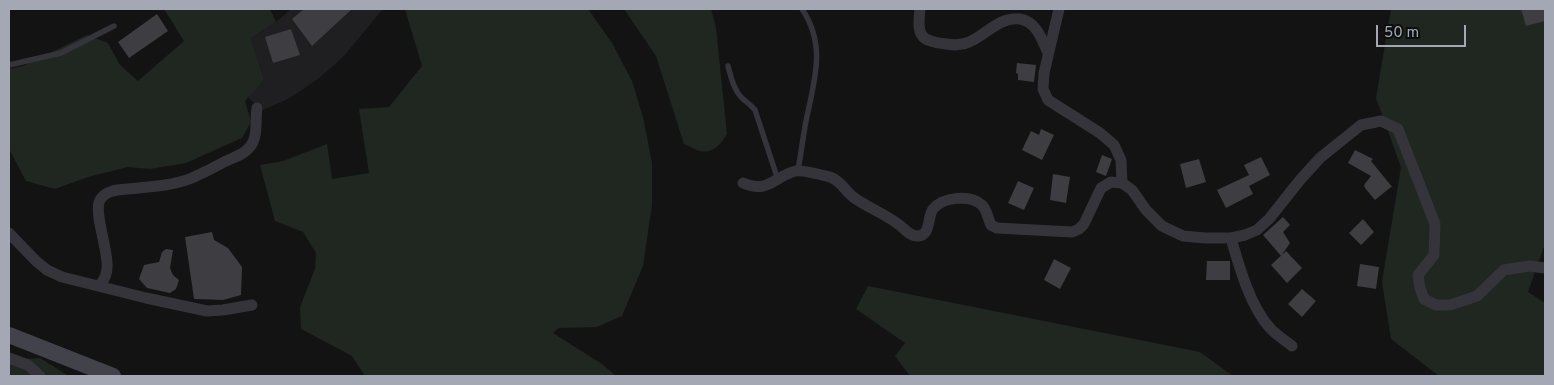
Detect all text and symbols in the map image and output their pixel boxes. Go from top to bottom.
scale bar [1379,15,1469,47]
text: 50 m [1384,24,1419,43]

